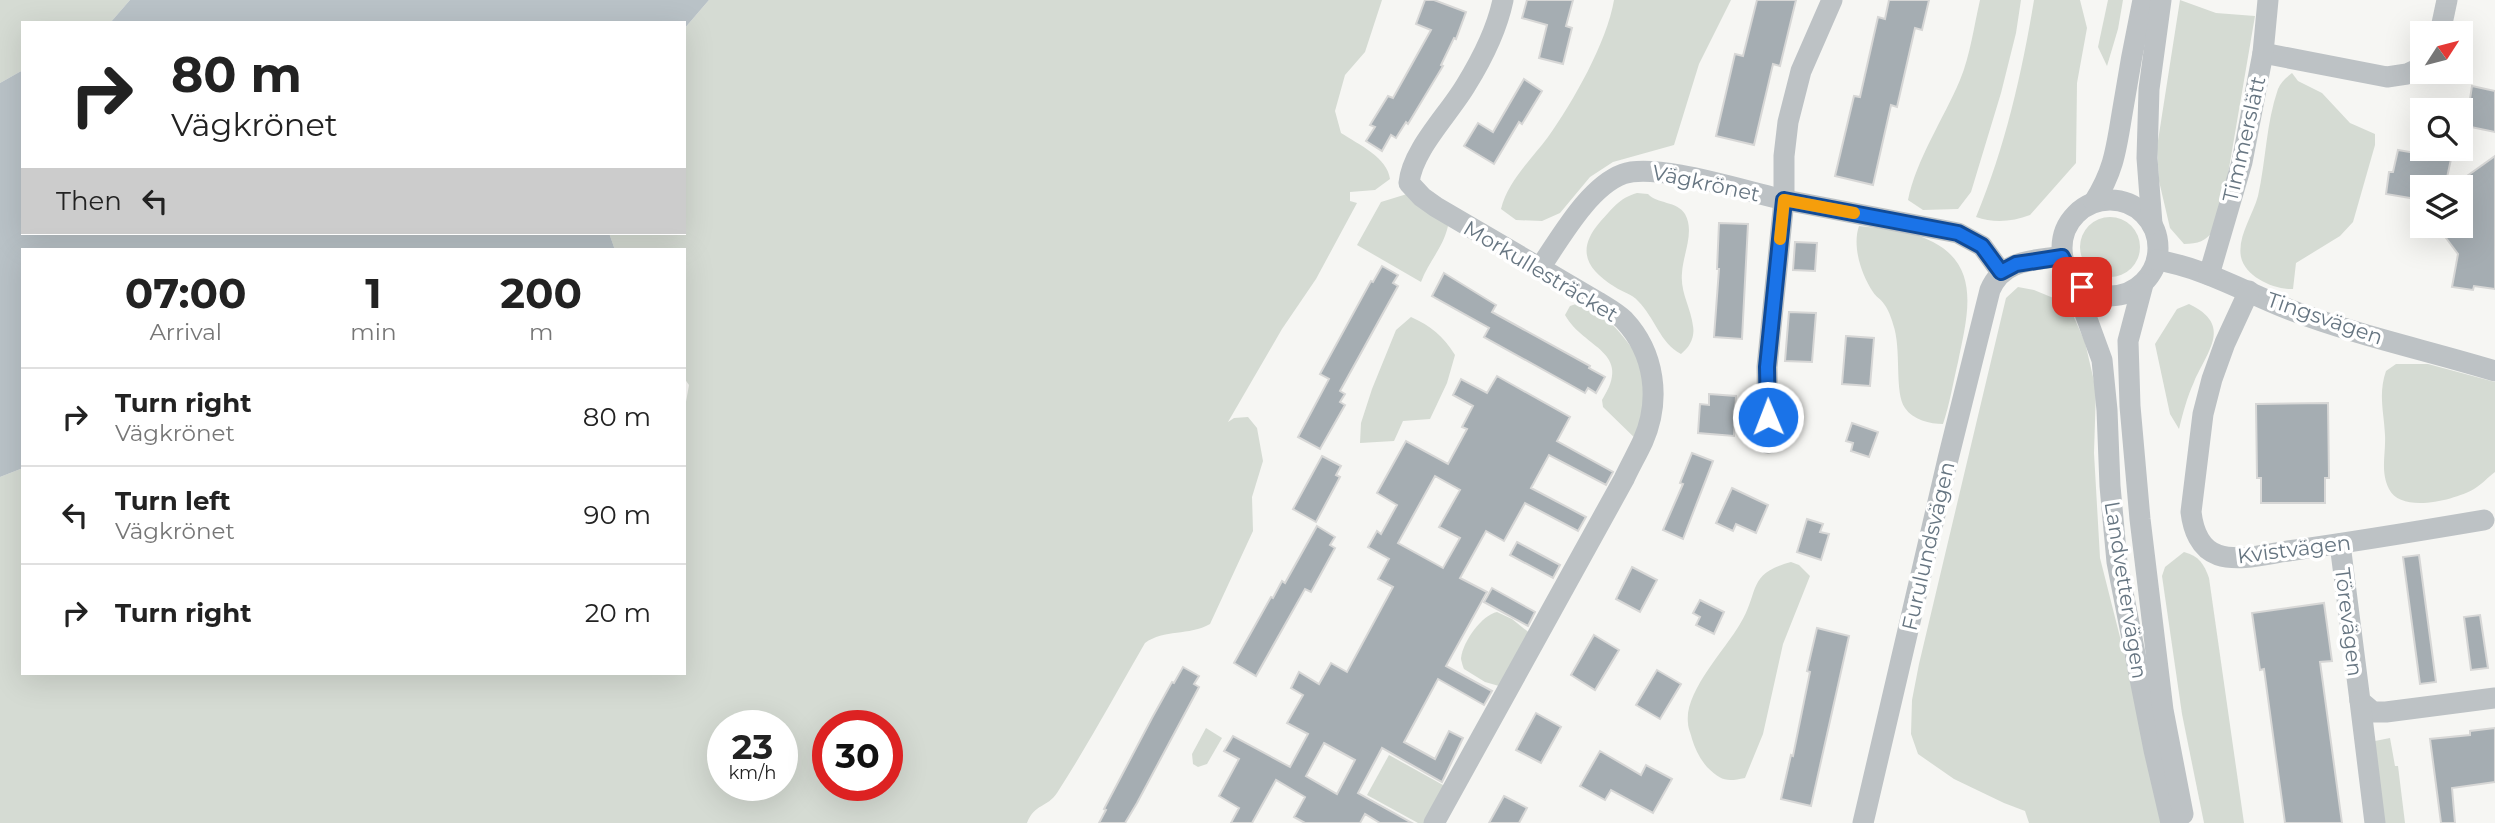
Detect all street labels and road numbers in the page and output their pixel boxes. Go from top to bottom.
street label: Timmerslätt [2217,74,2271,204]
street label: Vägkrönet [1650,159,1762,207]
street label: Morkullesträcket [1459,215,1623,327]
street label: Tingsvägen [2264,286,2386,350]
street label: Furulundsvägen [1896,459,1960,633]
street label: Landvettervägen [2100,499,2152,681]
street label: Kvistvägen [2236,530,2352,568]
street label: Törevägen [2330,566,2368,678]

